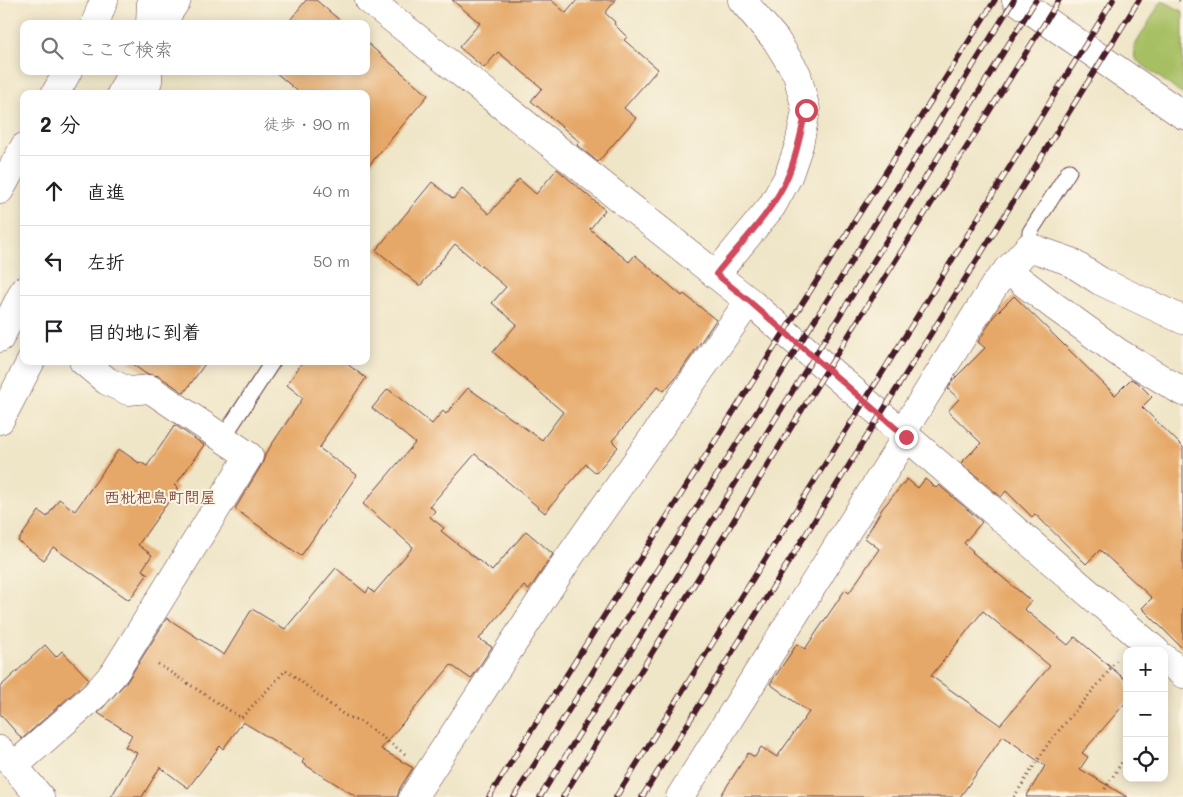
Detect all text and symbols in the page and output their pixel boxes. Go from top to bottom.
search box [20,20,370,75]
icon: search [38,34,66,62]
text: ここで検索 [78,36,173,61]
route start [795,99,818,122]
text: 2 分 [40,110,80,137]
text: 徒歩 · 90 m [264,113,350,134]
icon: ahead [40,177,68,205]
text: 直進 [87,179,125,204]
text: 40 m [313,180,350,201]
icon: left [40,247,68,275]
text: 左折 [87,249,125,274]
text: 50 m [313,250,350,271]
icon: arrive [40,317,68,345]
text: 目的地に到着 [87,319,201,344]
route end [895,426,918,449]
district label: 西枇杷島町問屋 [104,486,216,507]
map controls [1123,647,1168,782]
button: + [1123,647,1168,692]
button: − [1123,692,1168,737]
button: locate [1123,737,1168,782]

